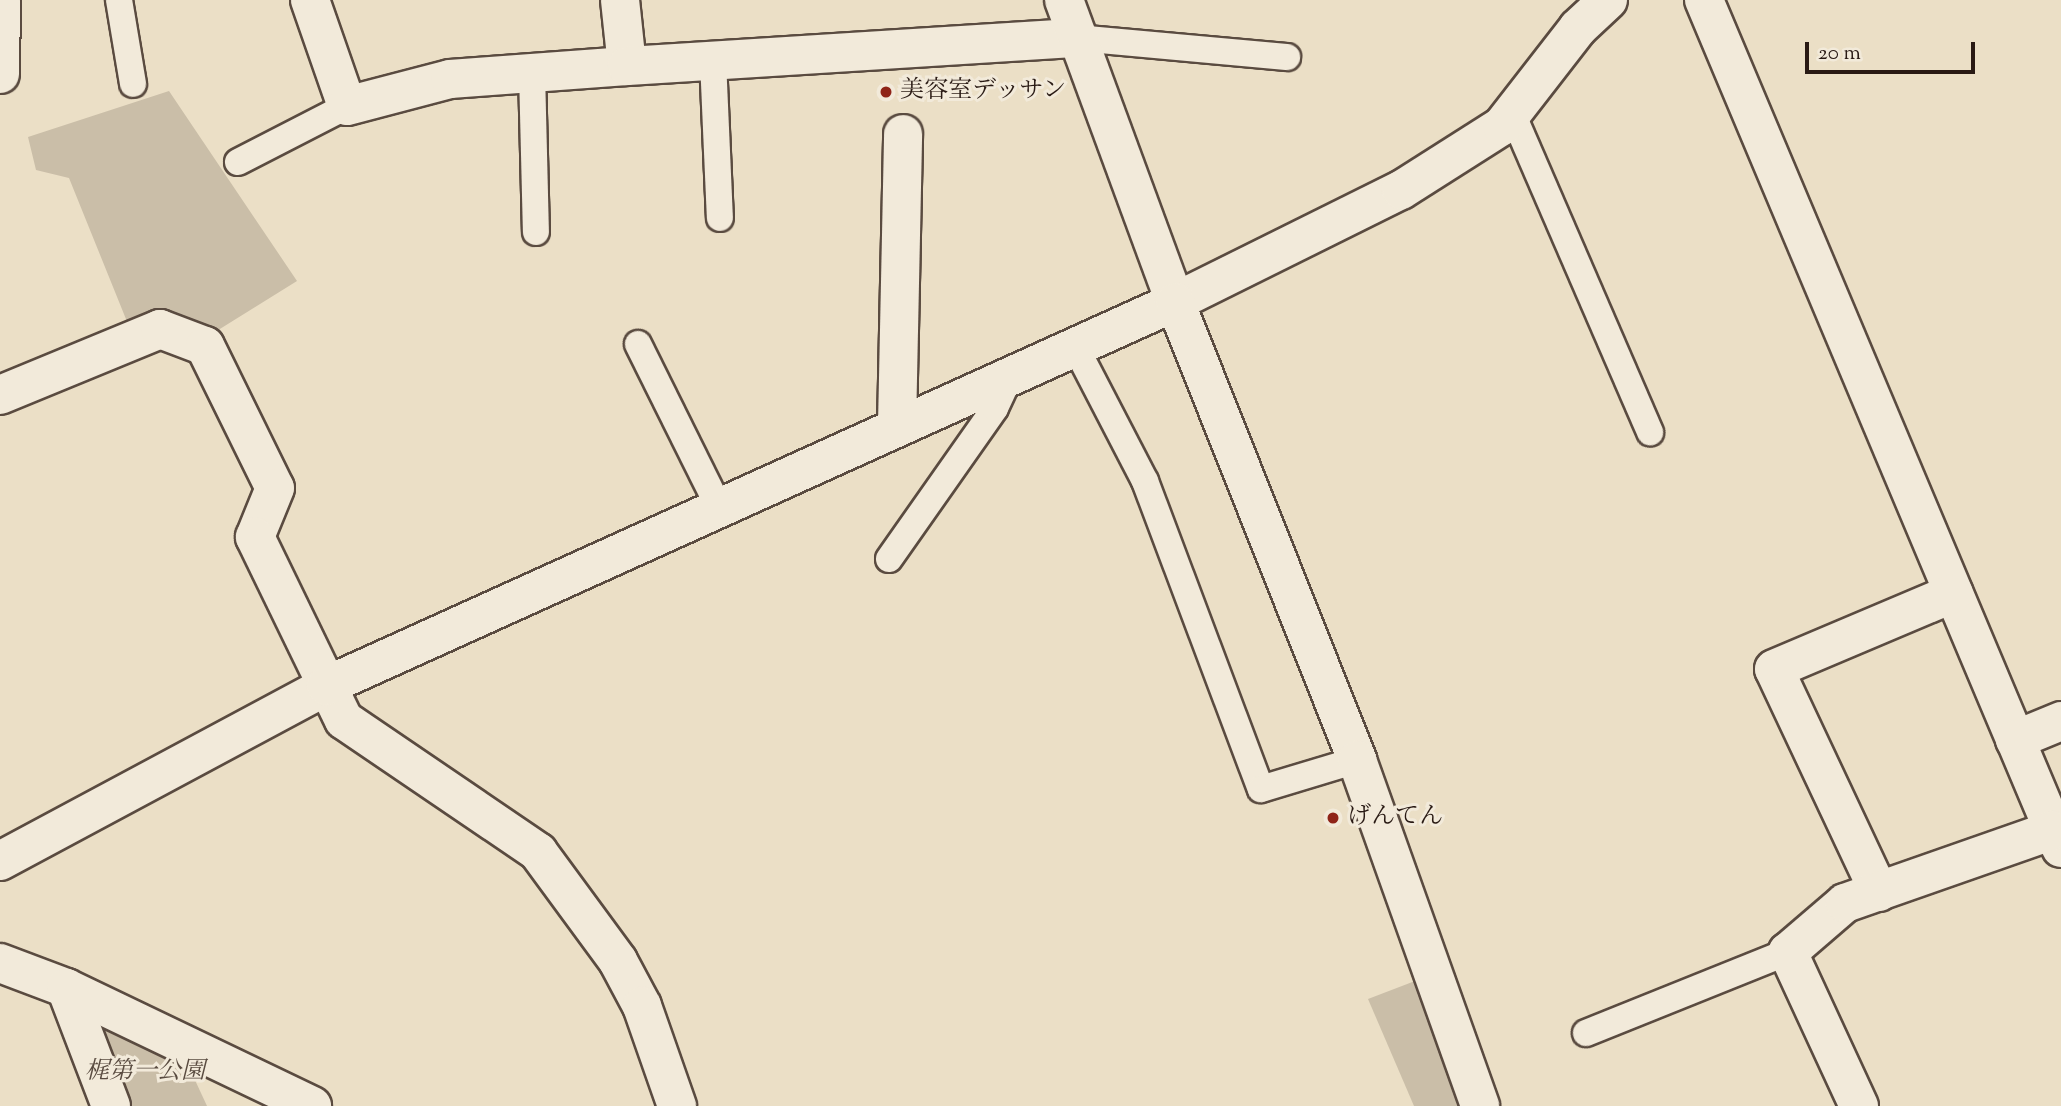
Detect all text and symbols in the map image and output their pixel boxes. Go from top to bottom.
scale bar [1809,28,1979,72]
text: 20 m [1818,39,1861,69]
place label: 美容室デッサン [900,78,1068,106]
marker: 美容室デッサン [878,84,894,100]
place label: げんてん [1347,804,1443,832]
marker: げんてん [1325,810,1341,826]
park label: 梶第一公園 [85,1059,205,1087]

